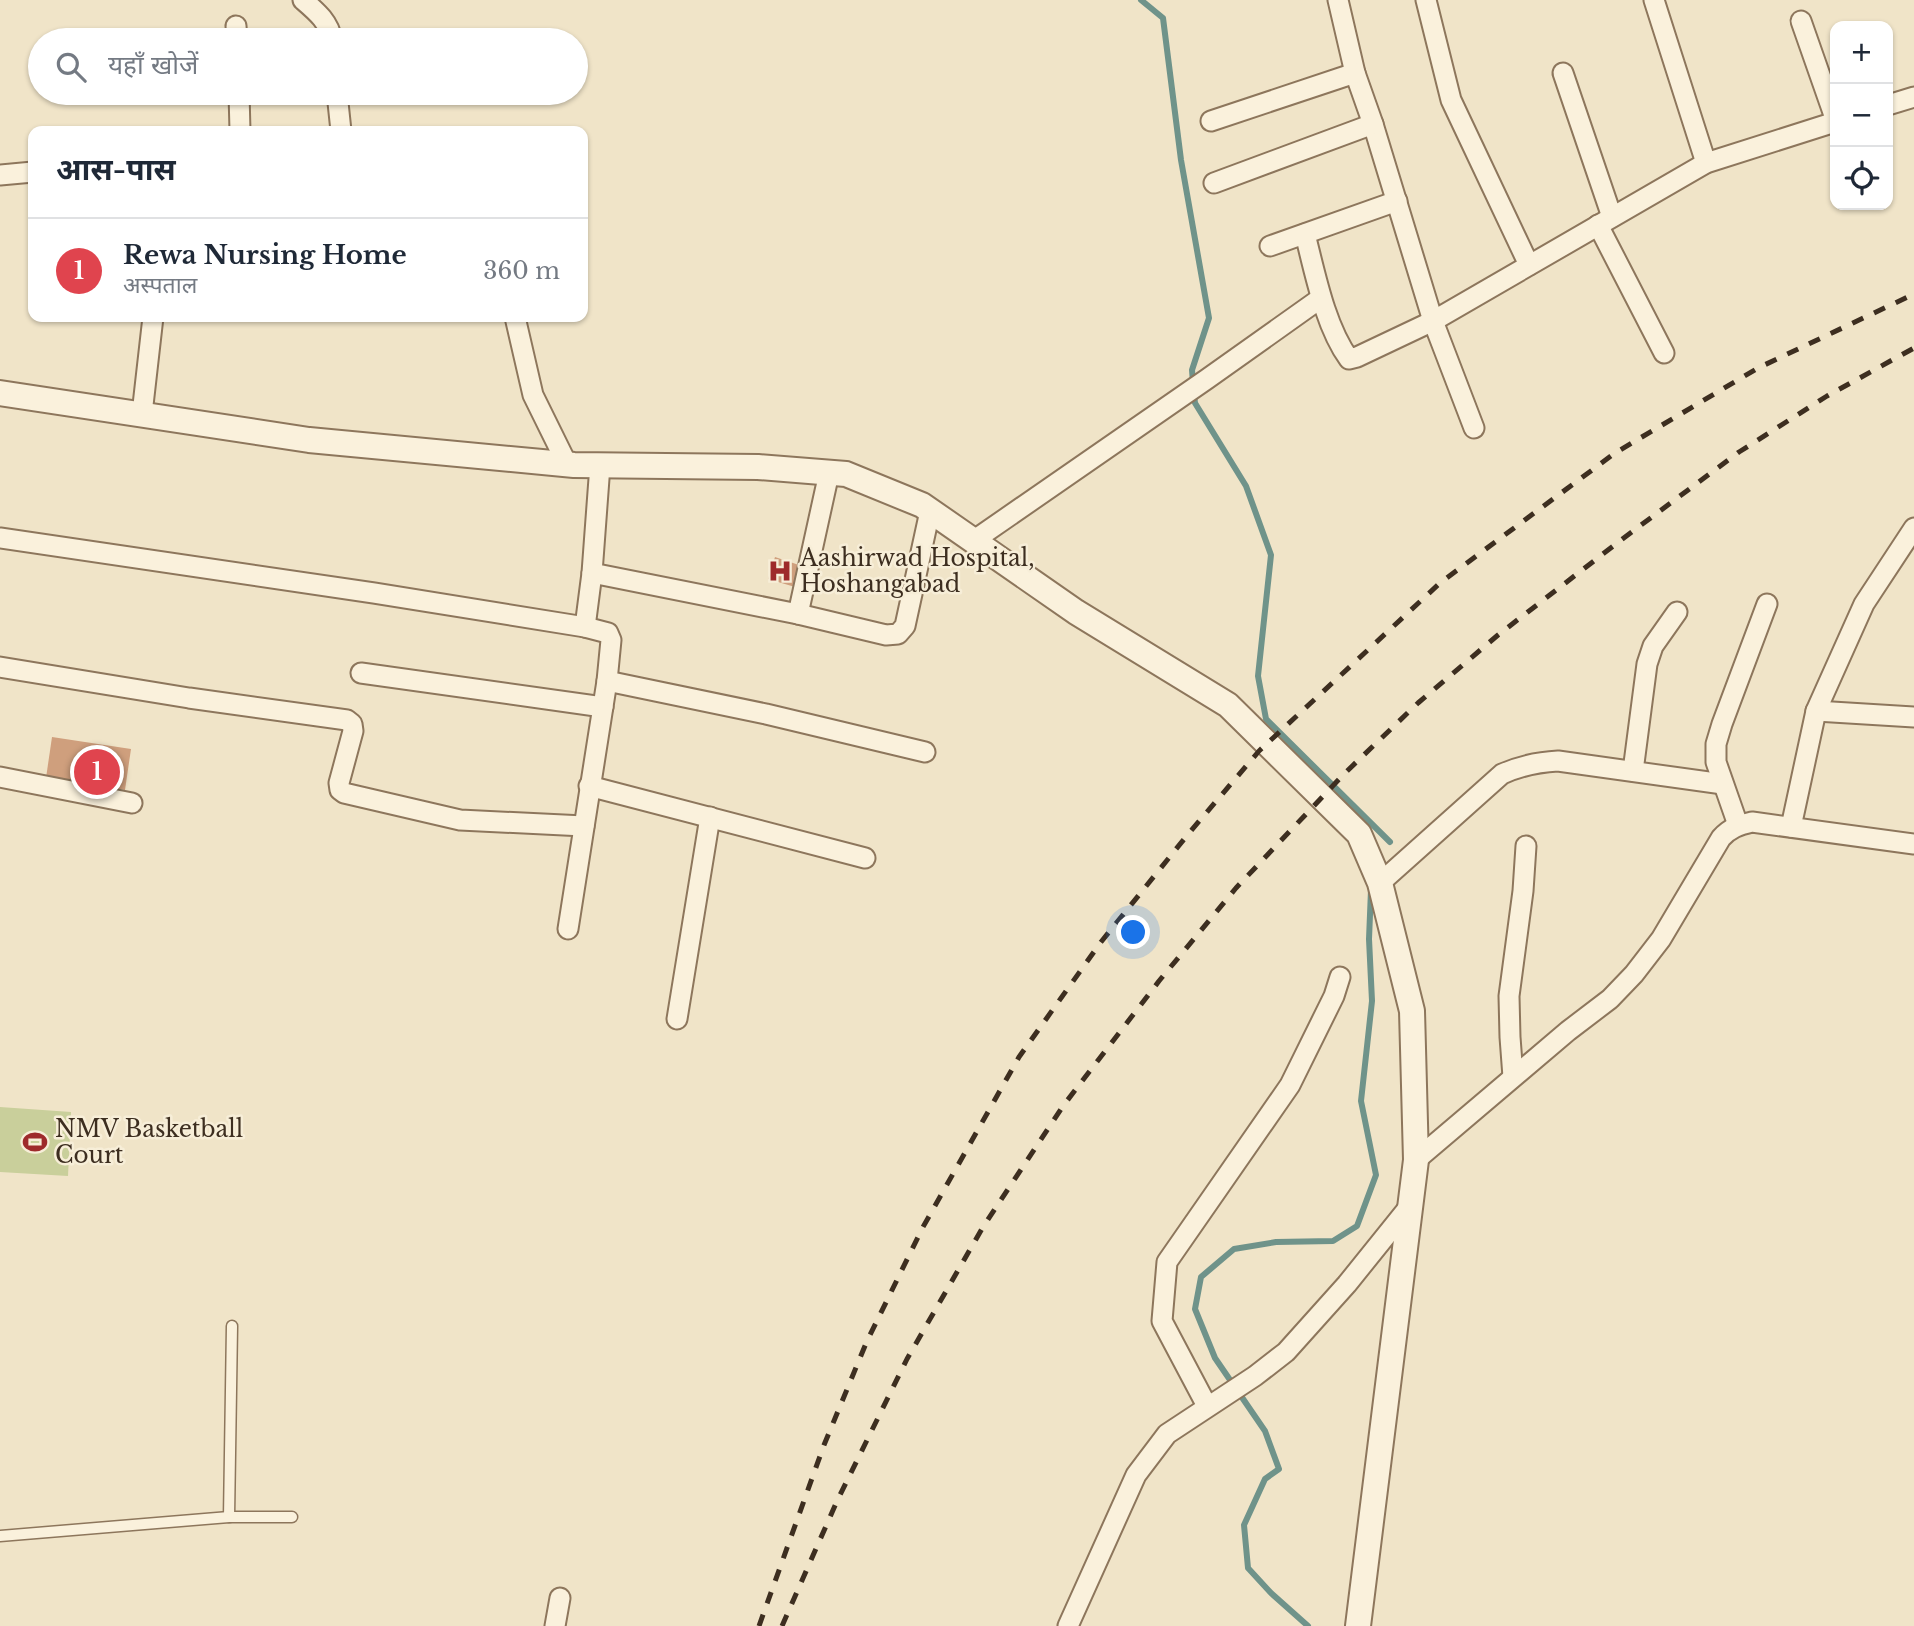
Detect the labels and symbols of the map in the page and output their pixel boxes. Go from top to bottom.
place label: Aashirwad Hospital, Hoshangabad [799,544,1035,598]
hospital icon: Aashirwad Hospital, Hoshangabad [766,557,794,585]
pin: 1 [74,746,120,798]
your location [1116,915,1150,949]
place label: NMV Basketball Court [55,1115,243,1169]
sports icon: NMV Basketball Court [21,1128,49,1156]

